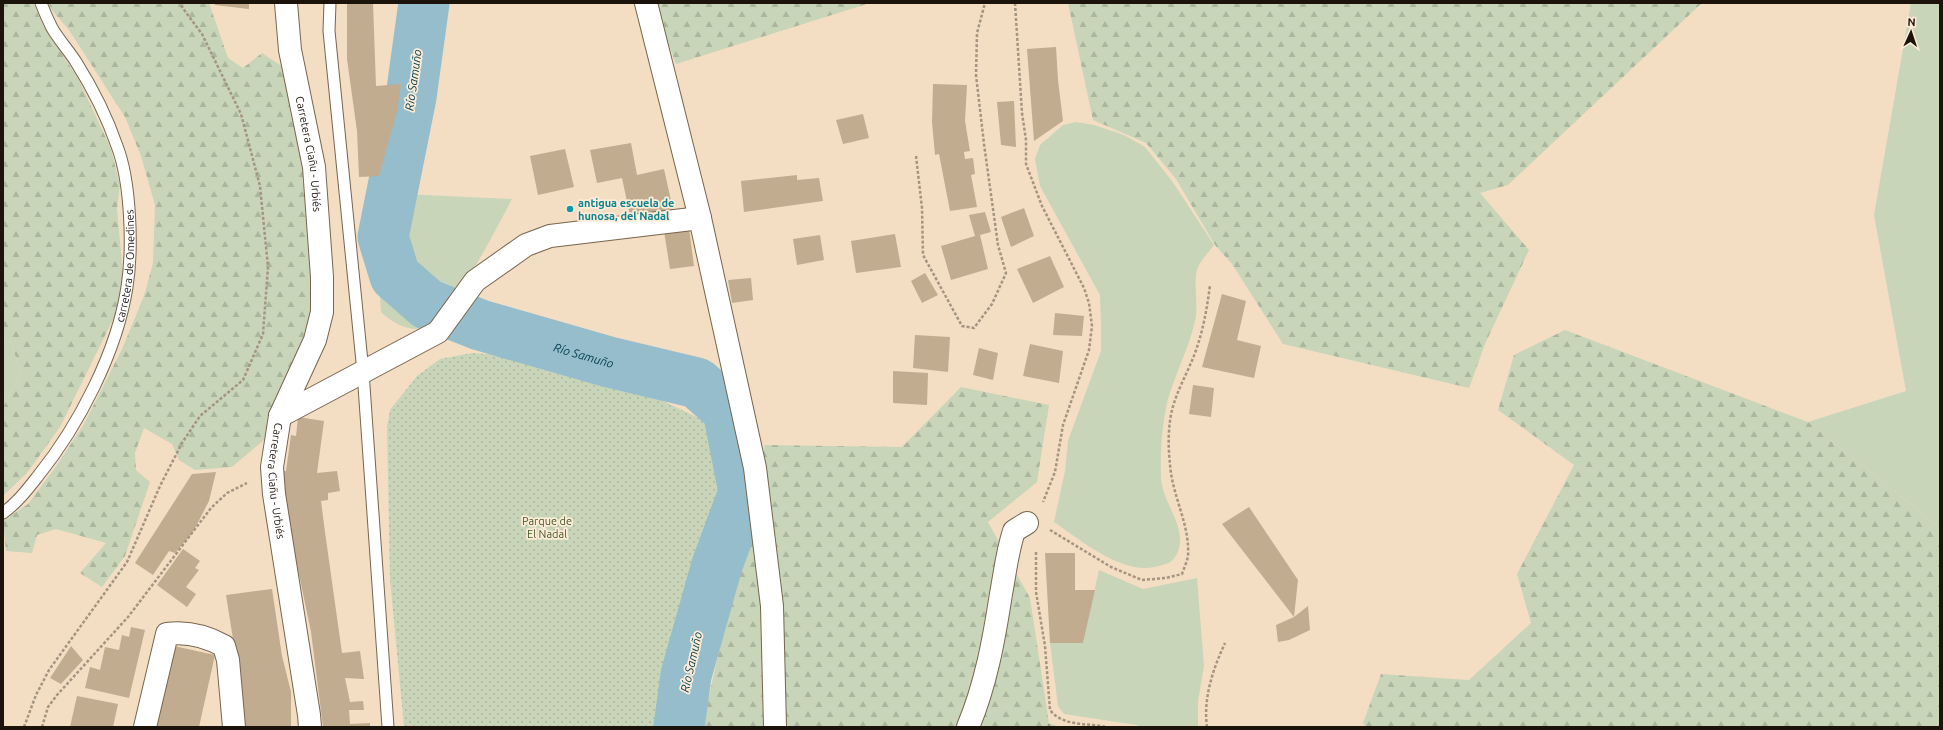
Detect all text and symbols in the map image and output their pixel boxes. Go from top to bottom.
north arrow [1891,12,1931,52]
text: N [1907,16,1916,28]
water label: Río Samuño [402,48,424,112]
street label: Carretera Ciañu - Urbiés [294,95,323,213]
place label: antigua escuela de hunosa, del Nadal [578,197,674,222]
marker: antigua escuela de hunosa, del Nadal [565,204,575,214]
street label: carretera de Omedines [113,209,136,323]
water label: Río Samuño [552,340,616,370]
street label: Carretera Ciañu - Urbiés [266,422,287,540]
park label: Parque de El Nadal [522,515,572,540]
water label: Río Samuño [678,630,704,694]

